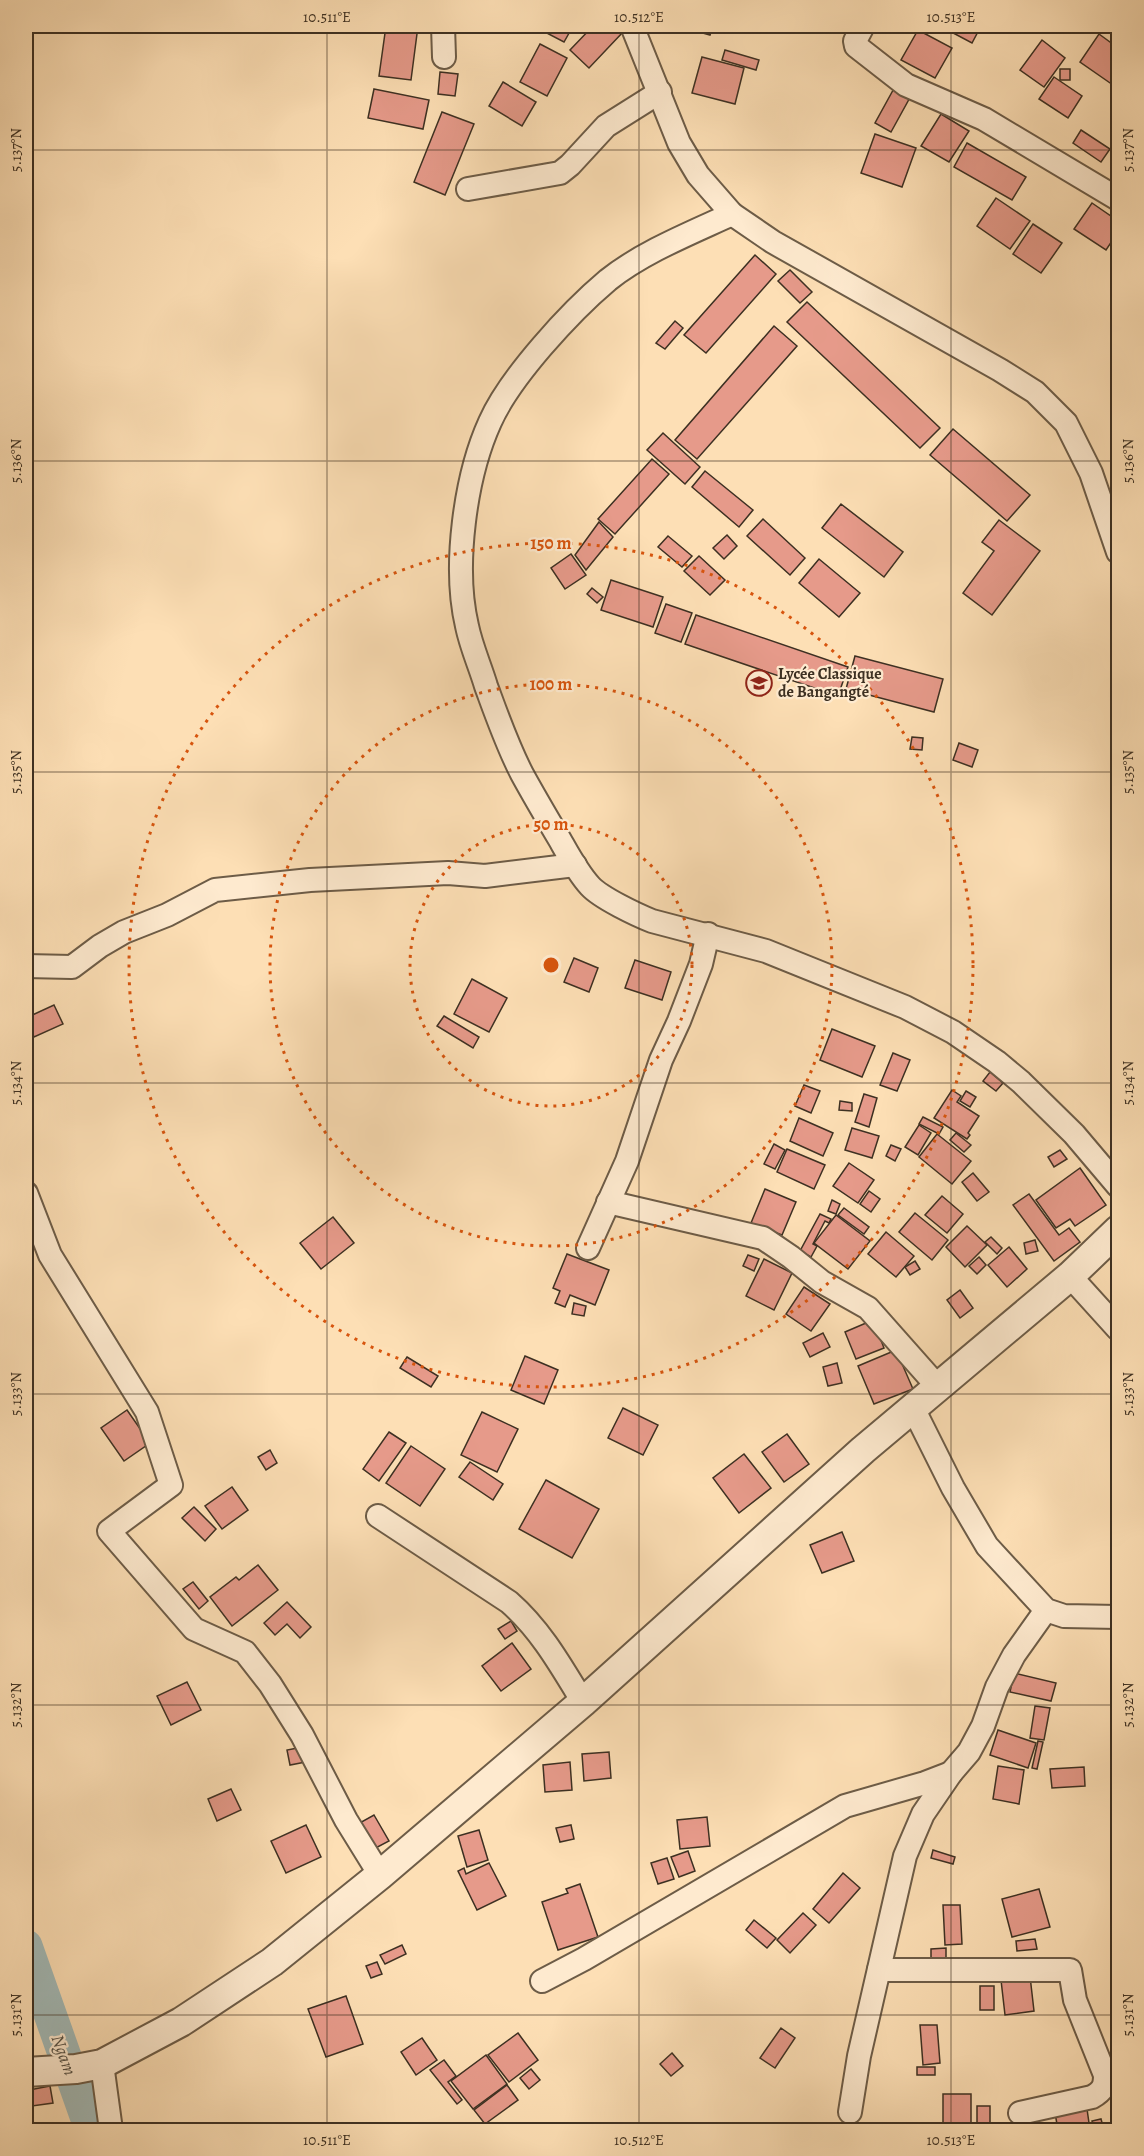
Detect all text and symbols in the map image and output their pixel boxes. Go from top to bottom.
text: 10.511°E [303,7,351,27]
text: 10.512°E [614,7,664,27]
text: 10.513°E [927,7,975,27]
text: 5.137°N [6,128,26,172]
text: 5.137°N [1118,128,1138,172]
text: 5.136°N [6,438,26,483]
text: 5.136°N [1118,438,1138,483]
text: 150 m [530,531,572,555]
place label: Lycée Classique de Bangangté [778,663,882,703]
school or university icon: Lycée Classique de Bangangté [744,668,774,698]
text: 100 m [530,672,572,696]
text: 5.135°N [6,750,26,794]
text: 5.135°N [1118,750,1138,794]
text: 50 m [534,812,568,836]
centre of rings [541,955,561,975]
text: 5.134°N [6,1061,26,1105]
text: 5.134°N [1118,1061,1138,1105]
text: 5.133°N [6,1372,26,1416]
text: 5.133°N [1118,1372,1138,1416]
text: 5.132°N [6,1682,26,1727]
text: 5.132°N [1118,1682,1138,1727]
text: 5.131°N [6,1993,26,2036]
text: 5.131°N [1118,1993,1138,2036]
water label: Ngam [46,2031,82,2079]
text: 10.511°E [303,2130,351,2150]
text: 10.512°E [614,2130,664,2150]
text: 10.513°E [927,2130,975,2150]

